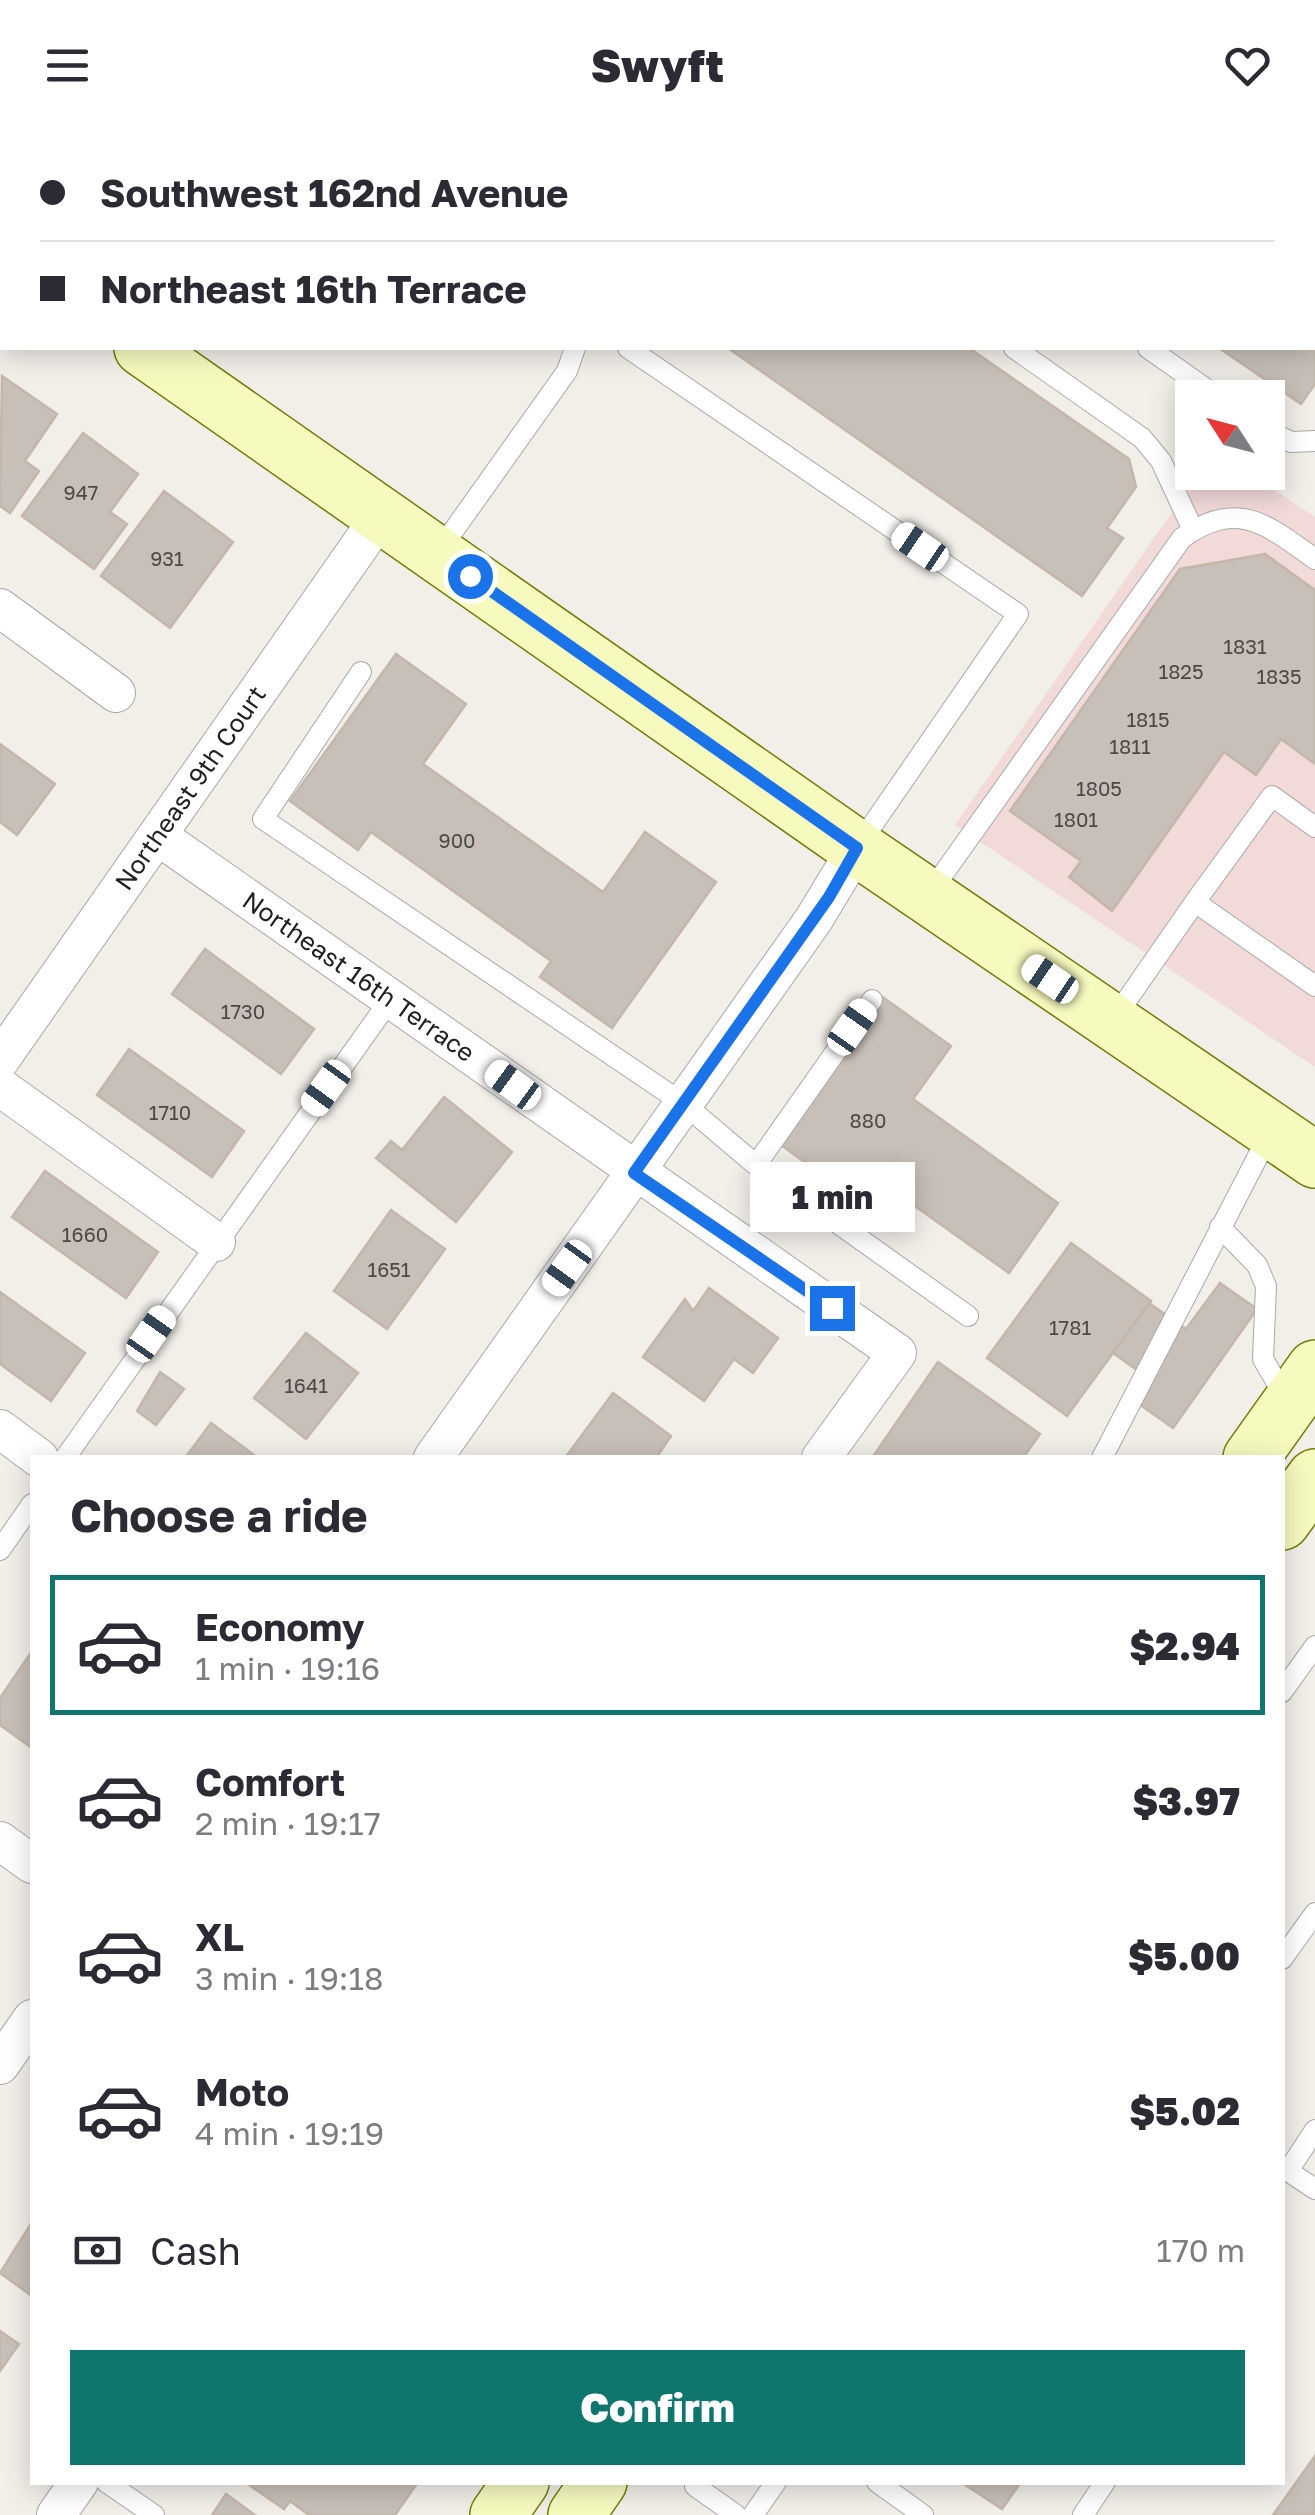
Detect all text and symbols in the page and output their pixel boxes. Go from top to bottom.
icon: menu [40,38,95,93]
text: Swyft [591,38,724,92]
icon: heart [1220,38,1275,93]
text: Southwest 162nd Avenue [100,170,568,215]
text: Northeast 16th Terrace [100,266,527,311]
north arrow [1175,380,1285,490]
map controls [1175,380,1285,490]
house number: 947 [64,480,98,504]
car [887,518,953,576]
house number: 931 [150,546,184,570]
route start [448,554,493,599]
house number: 1831 [1223,634,1267,658]
house number: 1825 [1158,659,1204,683]
house number: 1835 [1256,664,1302,688]
street label: Northeast 9th Court [108,680,272,896]
house number: 1815 [1126,707,1170,731]
house number: 1811 [1109,734,1151,758]
house number: 1805 [1076,776,1122,800]
house number: 1801 [1054,807,1098,831]
house number: 900 [439,828,475,852]
street label: Northeast 16th Terrace [237,884,481,1068]
car [1017,950,1083,1008]
car [823,994,881,1060]
house number: 1730 [221,999,265,1023]
car [296,1055,356,1121]
car [480,1055,546,1115]
house number: 1710 [149,1100,191,1124]
house number: 880 [850,1108,886,1132]
callout: 1 min [750,1163,914,1233]
text: 1 min [792,1178,873,1216]
house number: 1660 [62,1222,108,1246]
car [537,1235,597,1301]
house number: 1651 [367,1257,411,1281]
route end [810,1286,855,1331]
car [122,1301,180,1367]
house number: 1781 [1049,1315,1091,1339]
house number: 1641 [284,1373,328,1397]
text: Choose a ride [70,1488,368,1542]
icon: car [75,1600,165,1690]
text: Economy [195,1604,364,1649]
text: $2.94 [1130,1623,1240,1668]
text: 1 min · 19:16 [195,1649,380,1687]
icon: car [75,1755,165,1845]
text: Comfort [195,1759,345,1804]
text: $3.97 [1133,1778,1240,1823]
text: 2 min · 19:17 [195,1804,381,1842]
icon: car [75,1910,165,2000]
text: XL [195,1914,244,1959]
text: $5.00 [1128,1933,1240,1978]
text: 3 min · 19:18 [195,1959,383,1997]
icon: car [75,2065,165,2155]
text: Moto [195,2069,289,2114]
text: $5.02 [1129,2088,1240,2133]
text: 4 min · 19:19 [195,2114,384,2152]
icon: cash [70,2223,125,2278]
text: Cash [150,2228,241,2273]
text: 170 m [1156,2231,1245,2269]
button: Confirm [70,2350,1245,2465]

